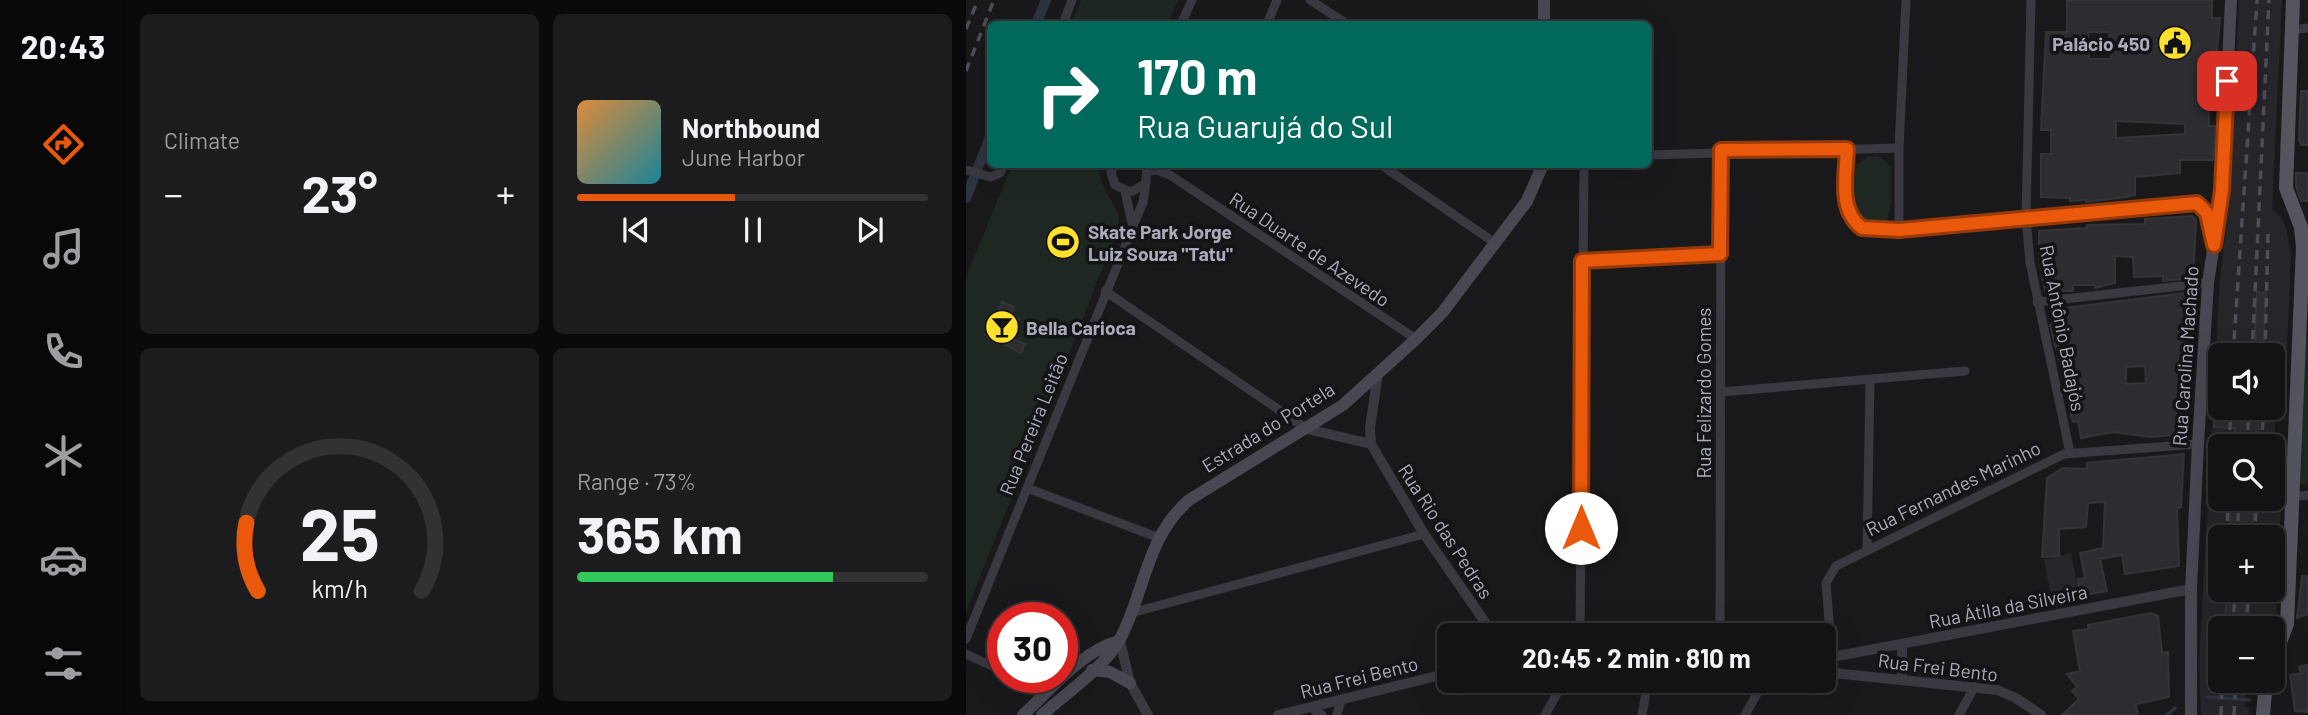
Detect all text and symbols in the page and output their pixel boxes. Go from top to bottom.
public building icon: Palácio 450 [2156,24,2194,62]
text: 20:43 [21,27,105,65]
place label: Palácio 450 [2052,32,2150,55]
text: 170 m [1137,46,1257,105]
icon: right [1022,49,1113,140]
pin [2197,51,2257,111]
icon: arrive [2208,62,2246,100]
text: Rua Guarujá do Sul [1137,106,1393,144]
text: Northbound [682,112,820,143]
icon: directions [39,120,88,169]
text: Climate [164,126,240,154]
text: June Harbor [682,143,805,171]
text: 23° [301,161,378,223]
text: − [164,170,183,216]
text: + [496,170,515,216]
street label: Rua Duarte de Azevedo [1226,187,1394,311]
icon: previous [617,211,655,249]
icon: pause [734,211,772,249]
icon: next [851,211,889,249]
place label: Skate Park Jorge Luiz Souza "Tatu" [1088,220,1233,265]
sports icon: Skate Park Jorge Luiz Souza "Tatu" [1044,223,1082,261]
icon: music [39,224,88,273]
street label: Rua Antônio Badajós [2036,243,2090,413]
street label: Rua Carolina Machado [2167,265,2203,447]
bar icon: Bella Carioca [983,308,1021,346]
street label: Rua Felizardo Gomes [1692,308,1715,478]
place label: Bella Carioca [1026,316,1136,339]
icon: phone [39,327,88,376]
map controls [2208,343,2285,693]
button: sound [2208,343,2285,420]
street label: Rua Pereira Leitão [994,350,1072,498]
street label: Estrada do Portela [1198,377,1338,477]
icon: climate [39,431,88,480]
button: search [2208,434,2285,511]
street label: Rua Fernandes Marinho [1862,436,2044,540]
street label: Rua Rio das Pedras [1394,459,1498,603]
text: Range · 73% [577,467,696,495]
text: 25 [299,488,380,576]
position arrow [1544,491,1618,565]
text: 365 km [577,502,743,564]
button: + [2208,525,2285,602]
icon: car [39,535,88,584]
text: km/h [311,572,368,602]
street label: Rua Átila da Silveira [1927,579,2089,633]
speed limit sign: 30 [987,602,1078,693]
button: − [2208,616,2285,693]
icon: filters [39,639,88,688]
text: 20:45 · 2 min · 810 m [1522,642,1751,673]
street label: Rua Frei Bento [1877,648,1999,686]
street label: Rua Frei Bento [1298,651,1420,703]

